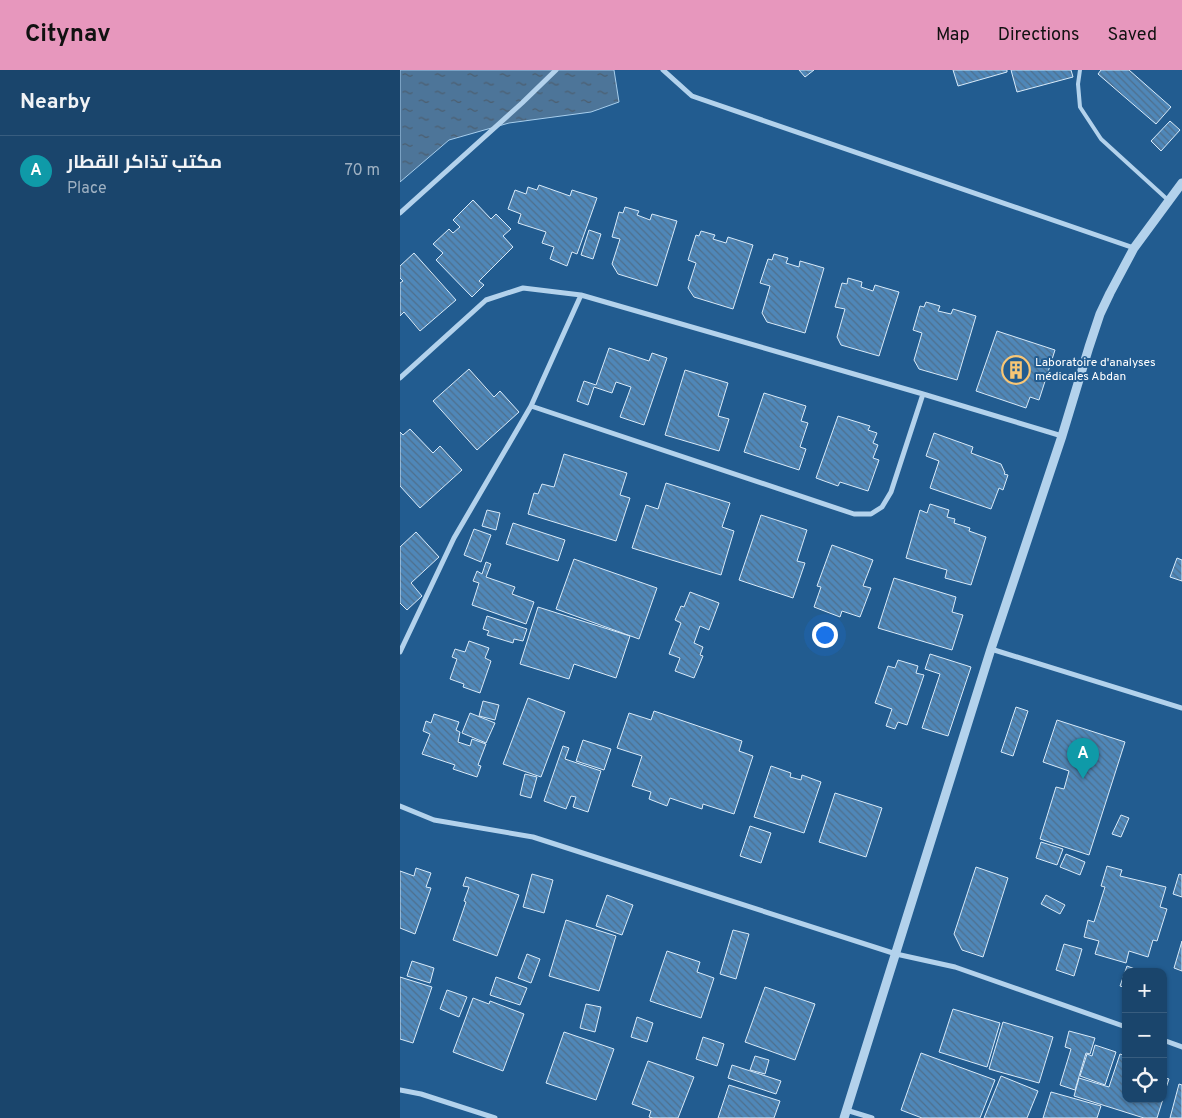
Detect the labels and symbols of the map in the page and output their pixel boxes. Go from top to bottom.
building icon: Laboratoire d'analyses médicales Abdan [1001,355,1031,385]
place label: Laboratoire d'analyses médicales Abdan [1035,355,1156,385]
your location [812,622,838,648]
pin: A [1067,738,1099,779]

